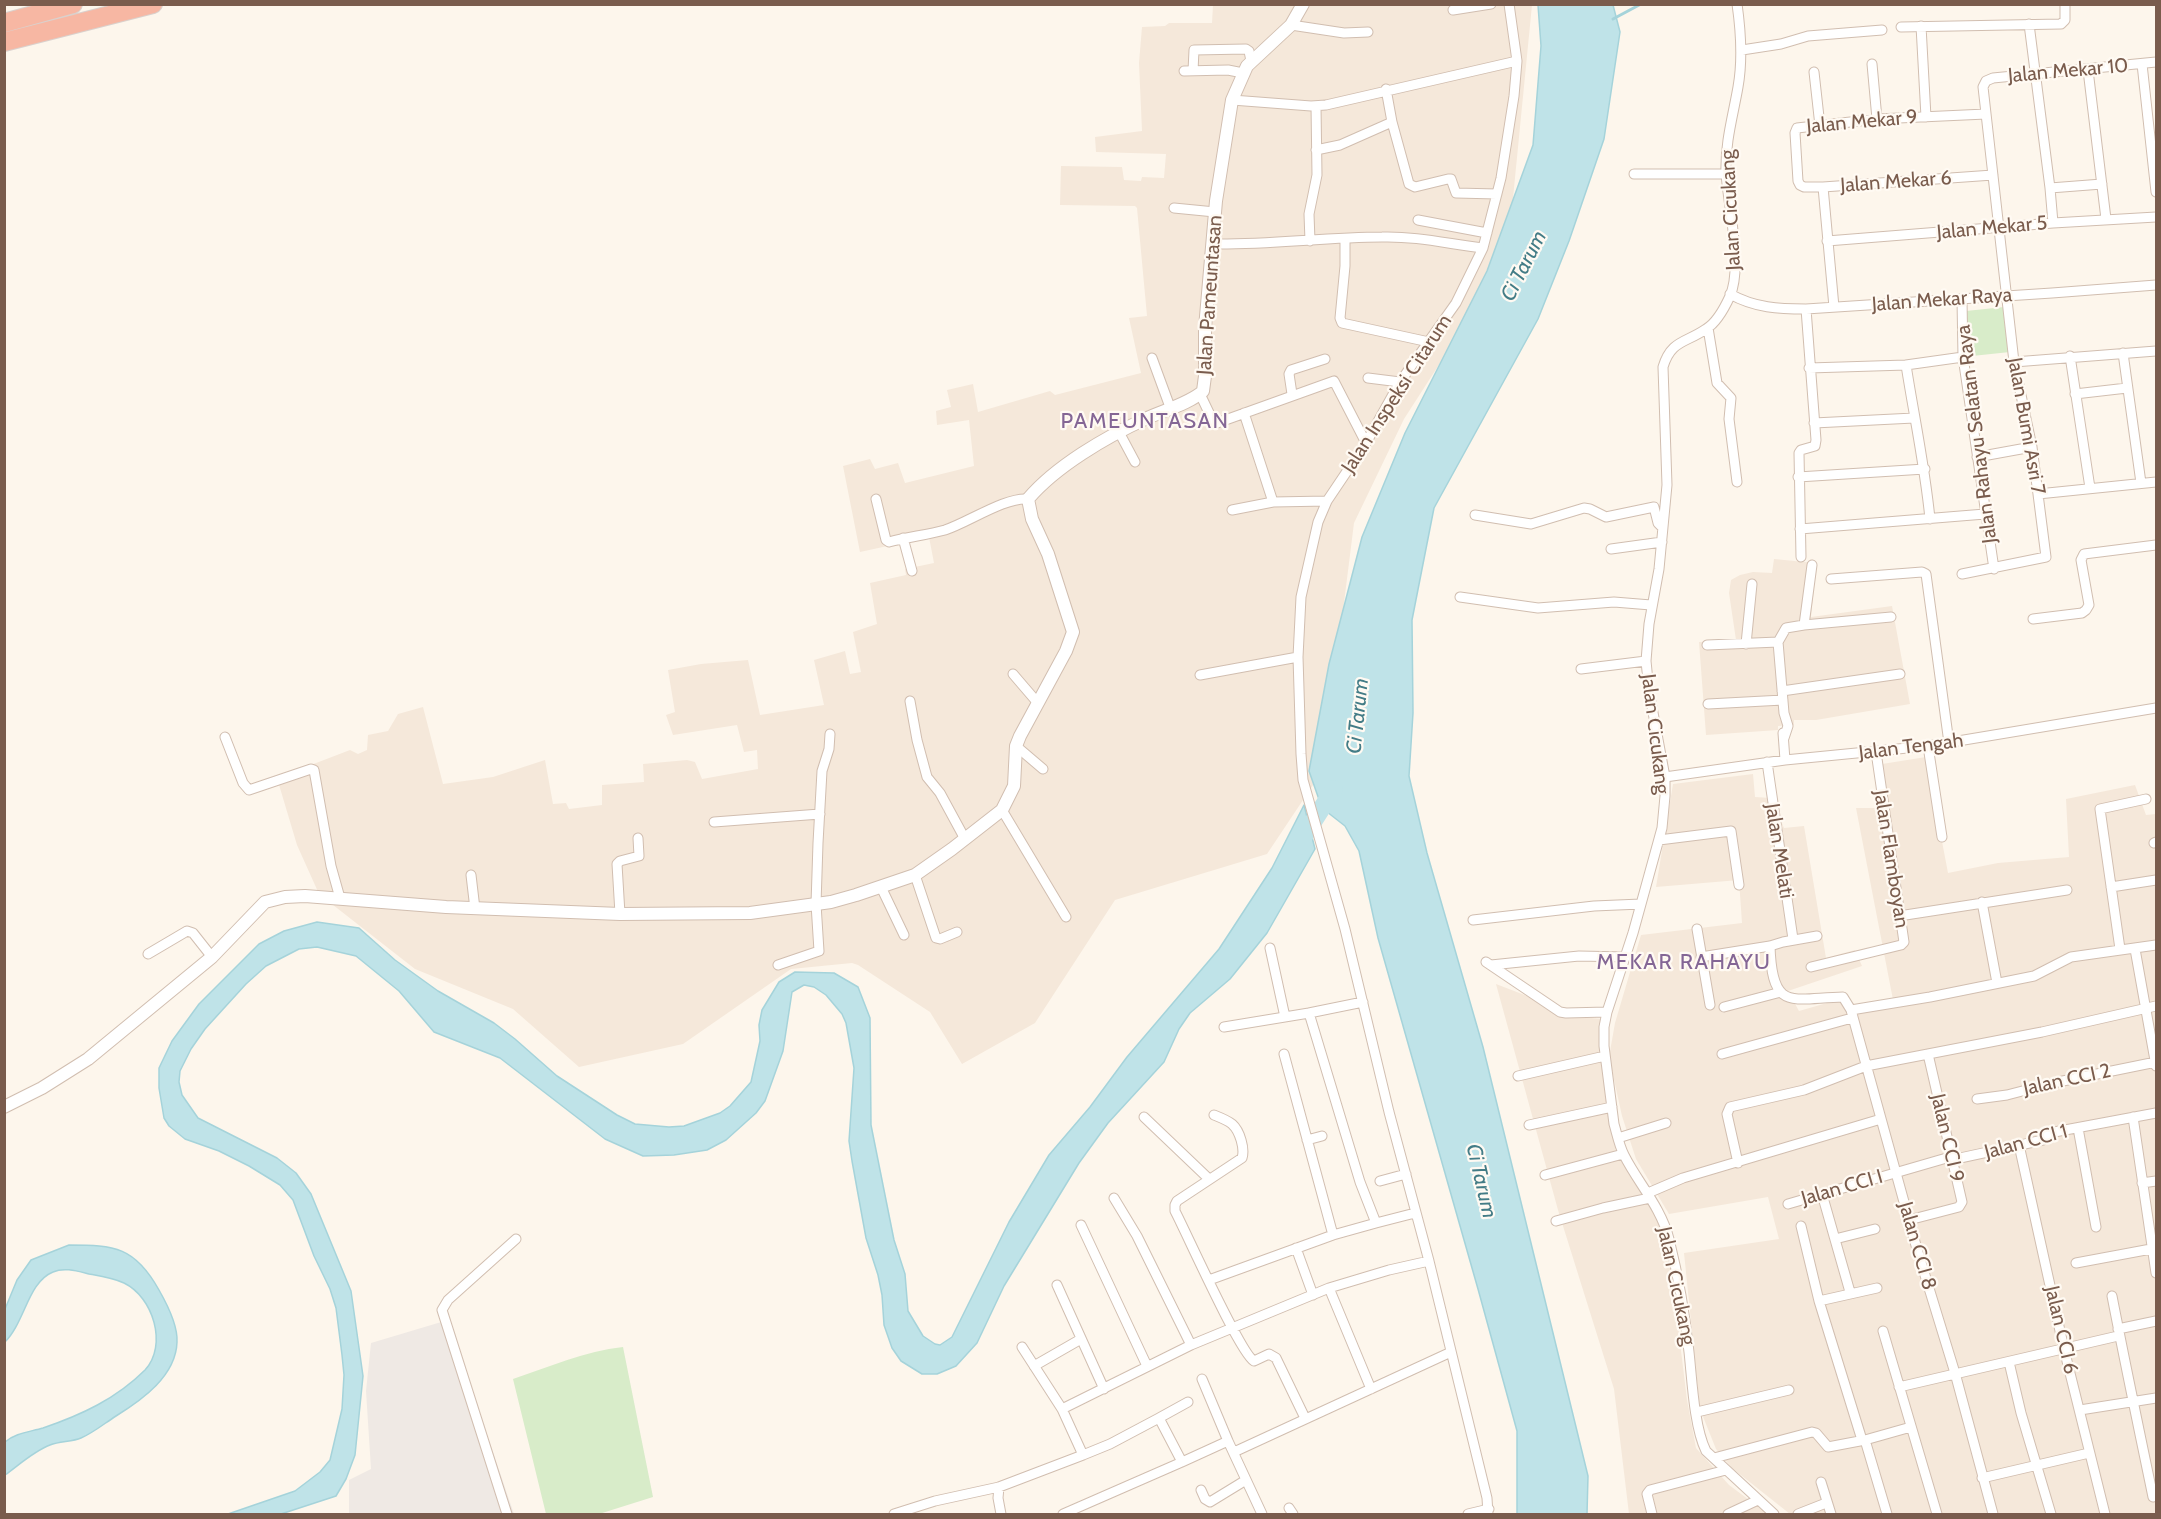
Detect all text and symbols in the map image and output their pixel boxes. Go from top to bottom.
street label: Jalan Mekar 10 [2007,54,2129,88]
street label: Jalan Mekar 9 [1805,105,1919,139]
street label: Jalan Cicukang [1716,149,1746,271]
street label: Jalan Mekar 6 [1840,166,1952,198]
street label: Jalan Mekar 5 [1936,211,2048,245]
street label: Jalan Pameuntasan [1192,214,1228,376]
water label: Ci Tarum [1496,227,1552,305]
street label: Jalan Mekar Raya [1871,283,2013,317]
street label: Jalan Inspeksi Citarum [1337,310,1457,478]
street label: Jalan Rahayu Selatan Raya [1952,323,2002,545]
street label: Jalan Bumi Asri 7 [2002,356,2050,496]
district label: PAMEUNTASAN [1060,409,1230,435]
street label: Jalan Cicukang [1636,673,1674,795]
water label: Ci Tarum [1342,677,1374,755]
street label: Jalan Tengah [1857,729,1965,765]
street label: Jalan Flamboyan [1868,788,1914,930]
street label: Jalan Melati [1760,802,1798,900]
district label: MEKAR RAHAYU [1596,950,1772,976]
street label: Jalan CCI 2 [2021,1059,2113,1101]
street label: Jalan CCI 9 [1925,1092,1969,1184]
street label: Jalan CCI 1 [1982,1119,2070,1165]
water label: Ci Tarum [1460,1141,1502,1221]
street label: Jalan CCI I [1799,1165,1885,1211]
street label: Jalan CCI 8 [1893,1199,1941,1293]
street label: Jalan Cicukang [1652,1224,1700,1348]
street label: Jalan CCI 6 [2039,1284,2083,1376]

